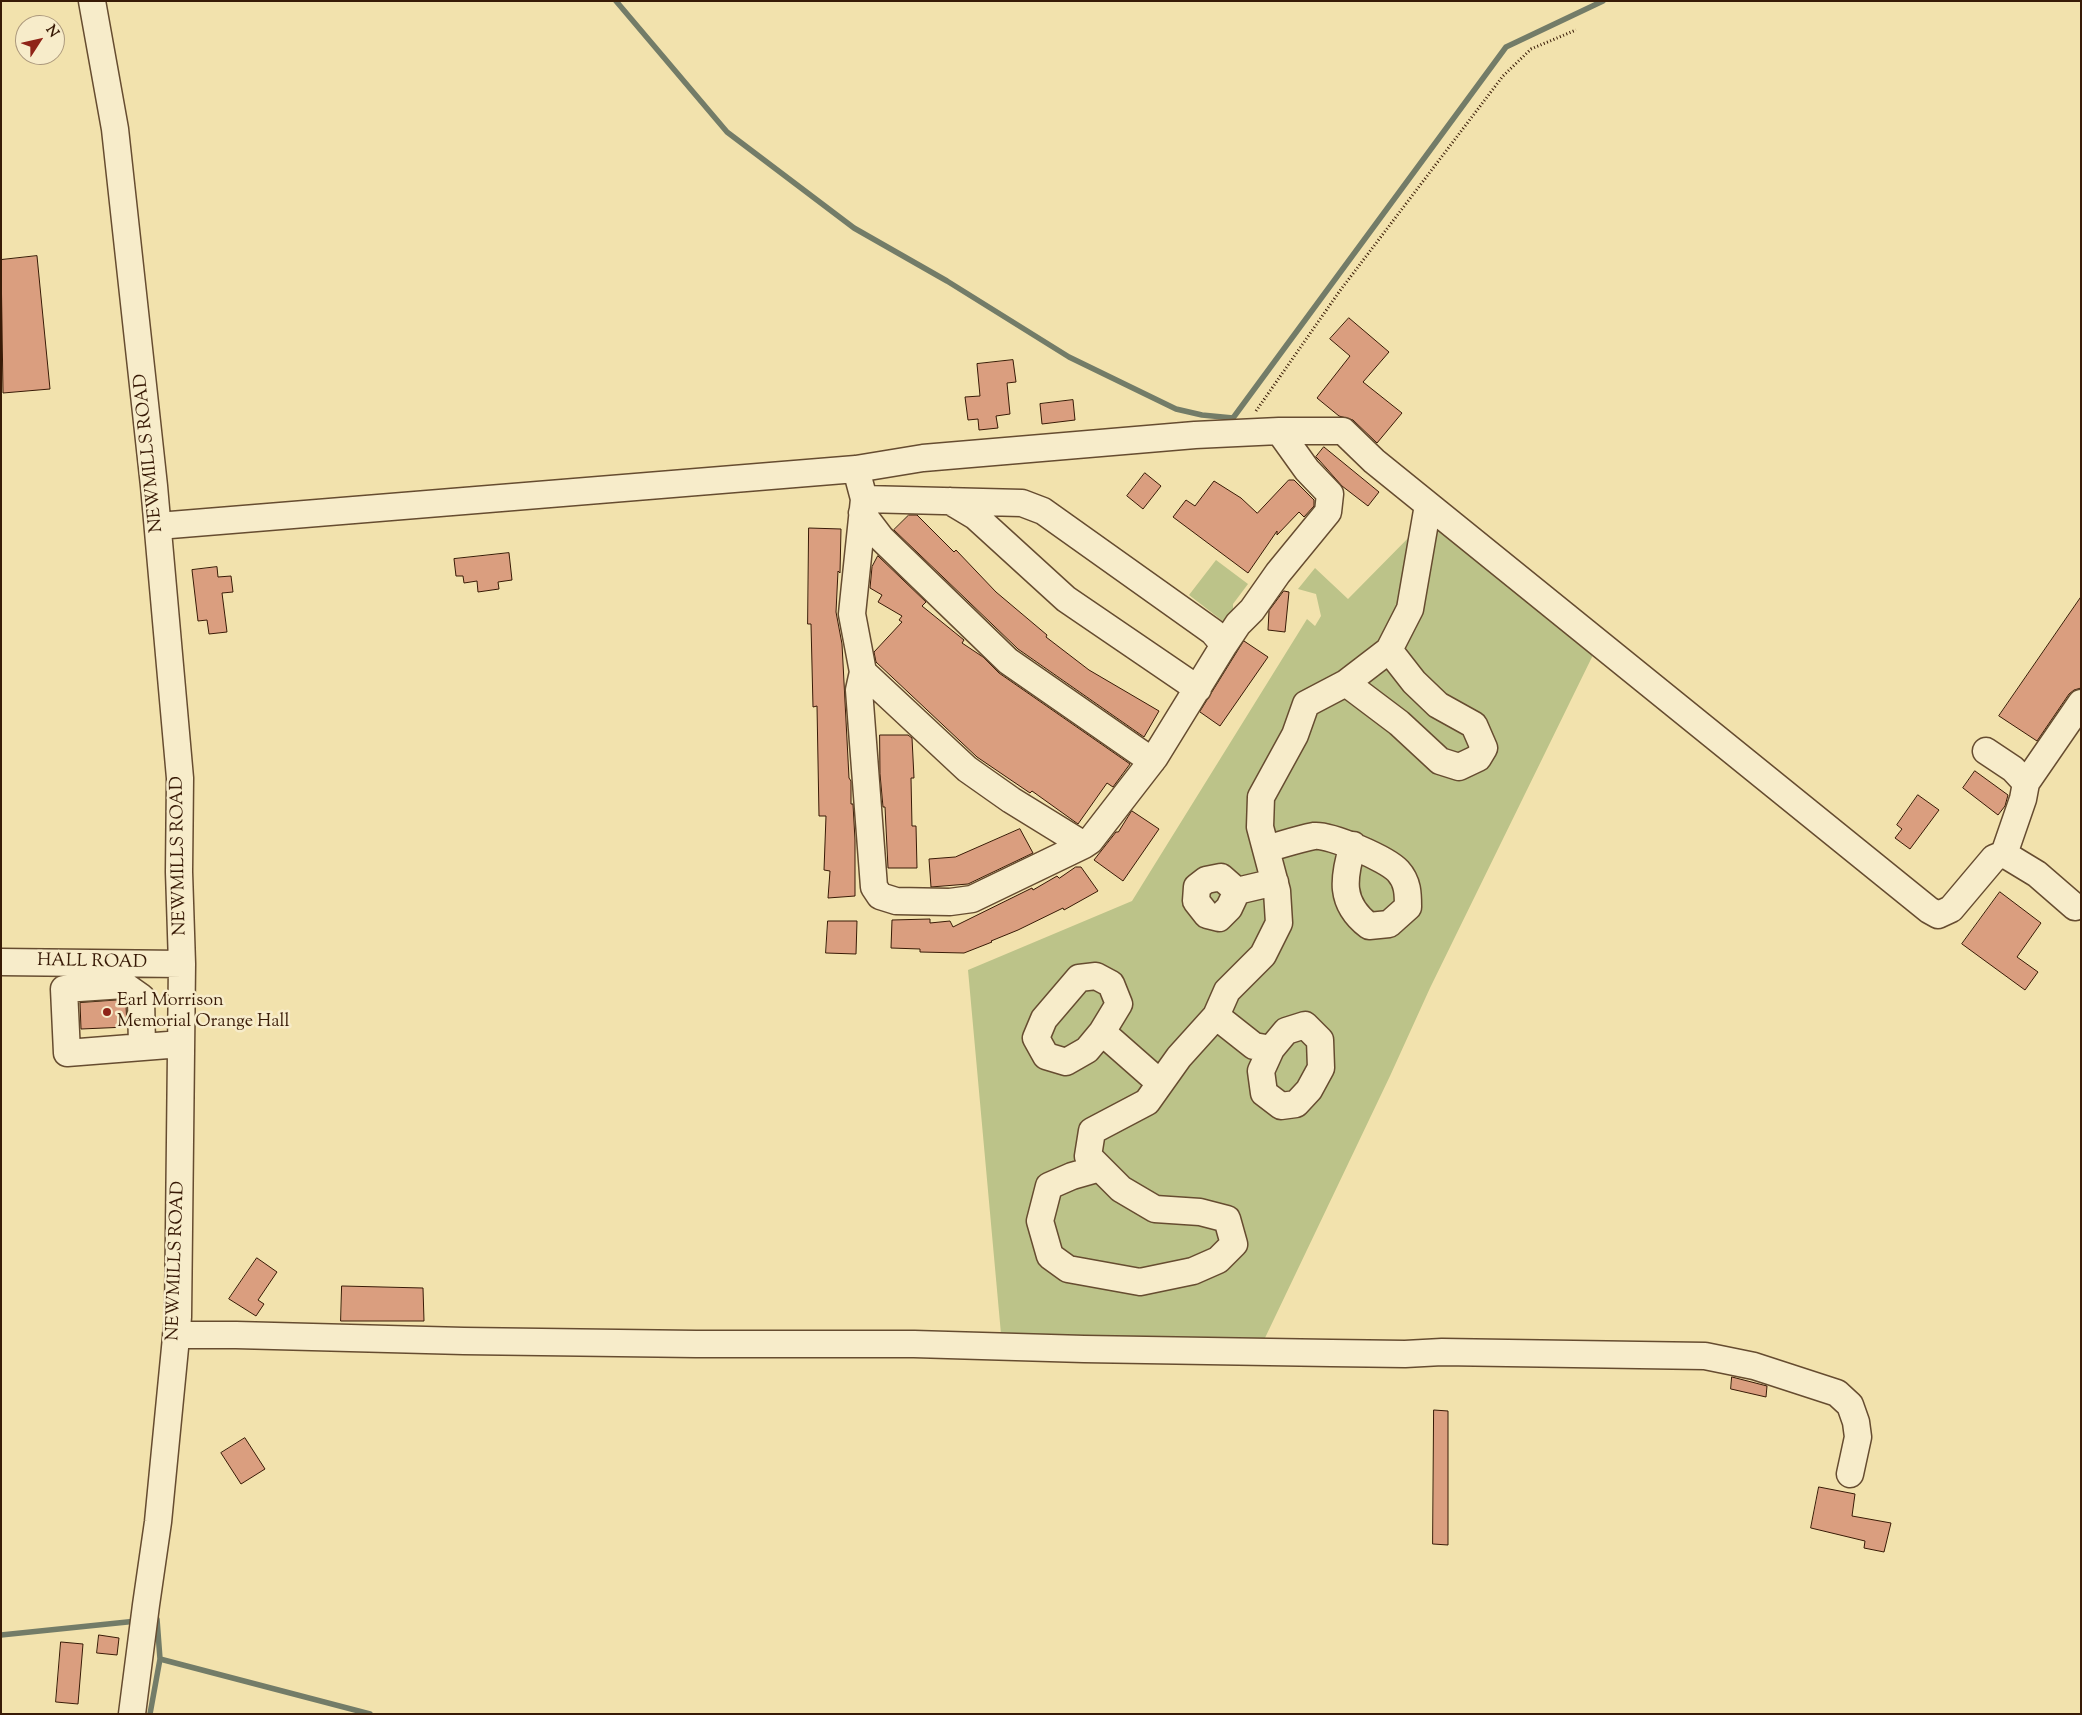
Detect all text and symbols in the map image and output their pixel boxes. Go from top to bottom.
north arrow [15,15,65,65]
text: N [40,22,63,42]
street label: NEWMILLS ROAD [131,372,169,534]
street label: NEWMILLS ROAD [168,776,192,936]
street label: HALL ROAD [37,951,147,975]
place label: Earl Morrison Memorial Orange Hall [117,991,290,1034]
marker: Earl Morrison Memorial Orange Hall [101,1006,113,1018]
street label: NEWMILLS ROAD [163,1181,191,1341]

